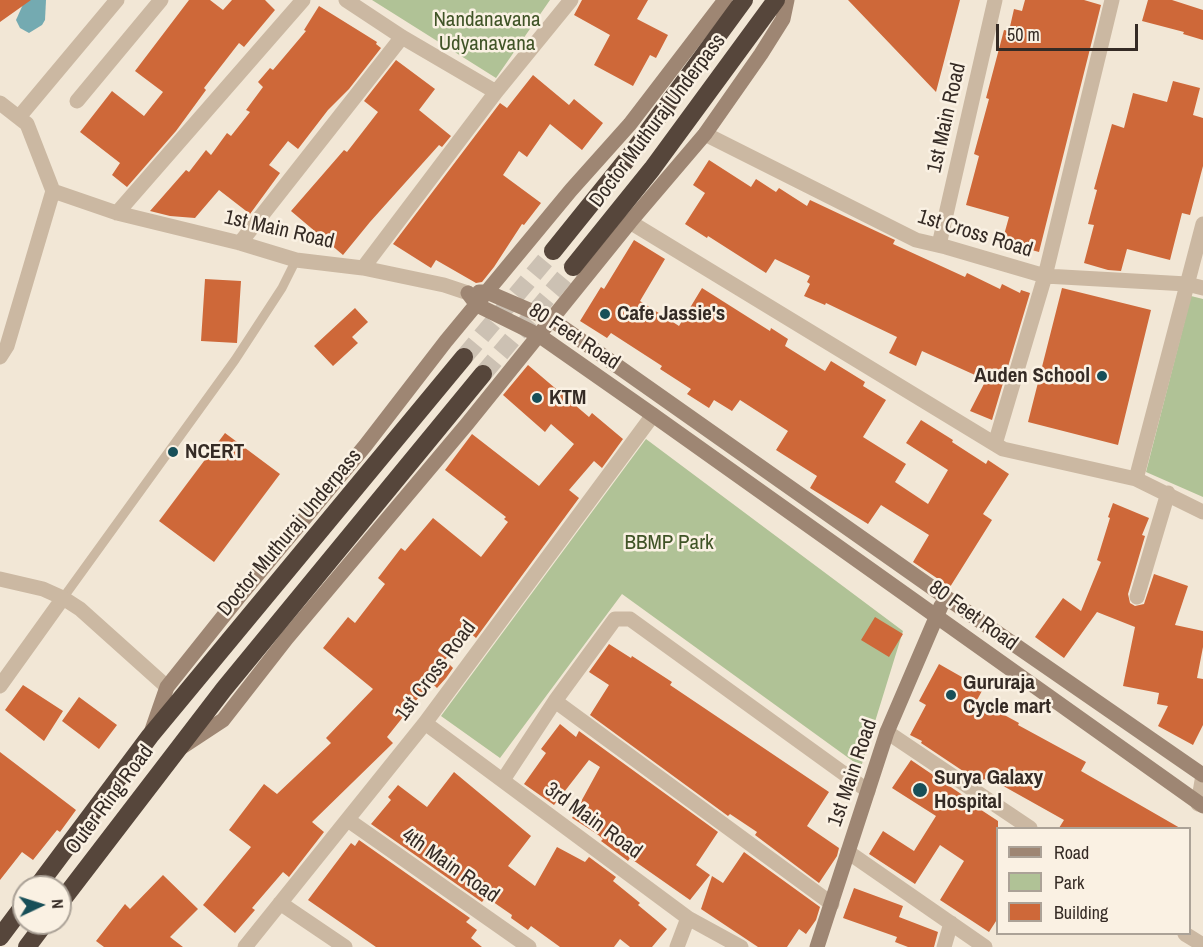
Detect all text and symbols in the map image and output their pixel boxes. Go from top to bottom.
park label: Nandanavana Udyanavana [433,7,541,57]
scale bar [999,12,1142,50]
text: 50 m [1007,22,1040,47]
street label: Doctor Muthuraj Underpass [585,29,731,213]
street label: 1st Main Road [922,61,972,175]
street label: 1st Main Road [222,205,336,255]
street label: 1st Cross Road [915,205,1035,263]
street label: 80 Feet Road [524,298,624,376]
place label: Cafe Jassie's [617,301,725,327]
marker: Cafe Jassie's [598,307,612,321]
place label: Auden School [974,363,1090,389]
marker: Auden School [1095,369,1109,383]
place label: KTM [549,385,586,411]
marker: KTM [530,391,544,405]
place label: NCERT [185,439,244,465]
street label: Doctor Muthuraj Underpass [213,444,367,622]
marker: NCERT [166,445,180,459]
park label: BBMP Park [625,530,713,556]
street label: 80 Feet Road [924,575,1022,657]
street label: 1st Cross Road [390,616,482,726]
place label: Gururaja Cycle mart [963,670,1051,720]
marker: Gururaja Cycle mart [944,688,958,702]
street label: 1st Main Road [823,716,883,830]
street label: Outer Ring Road [61,740,159,860]
place label: Surya Galaxy Hospital [934,765,1043,815]
street label: 3rd Main Road [540,777,646,865]
marker: Surya Galaxy Hospital [911,781,929,799]
street label: 4th Main Road [397,823,503,909]
legend [996,827,1191,935]
text: Road [1054,840,1089,865]
text: Park [1054,870,1084,895]
north arrow [12,875,72,935]
text: N [47,898,69,909]
text: Building [1054,900,1108,925]

